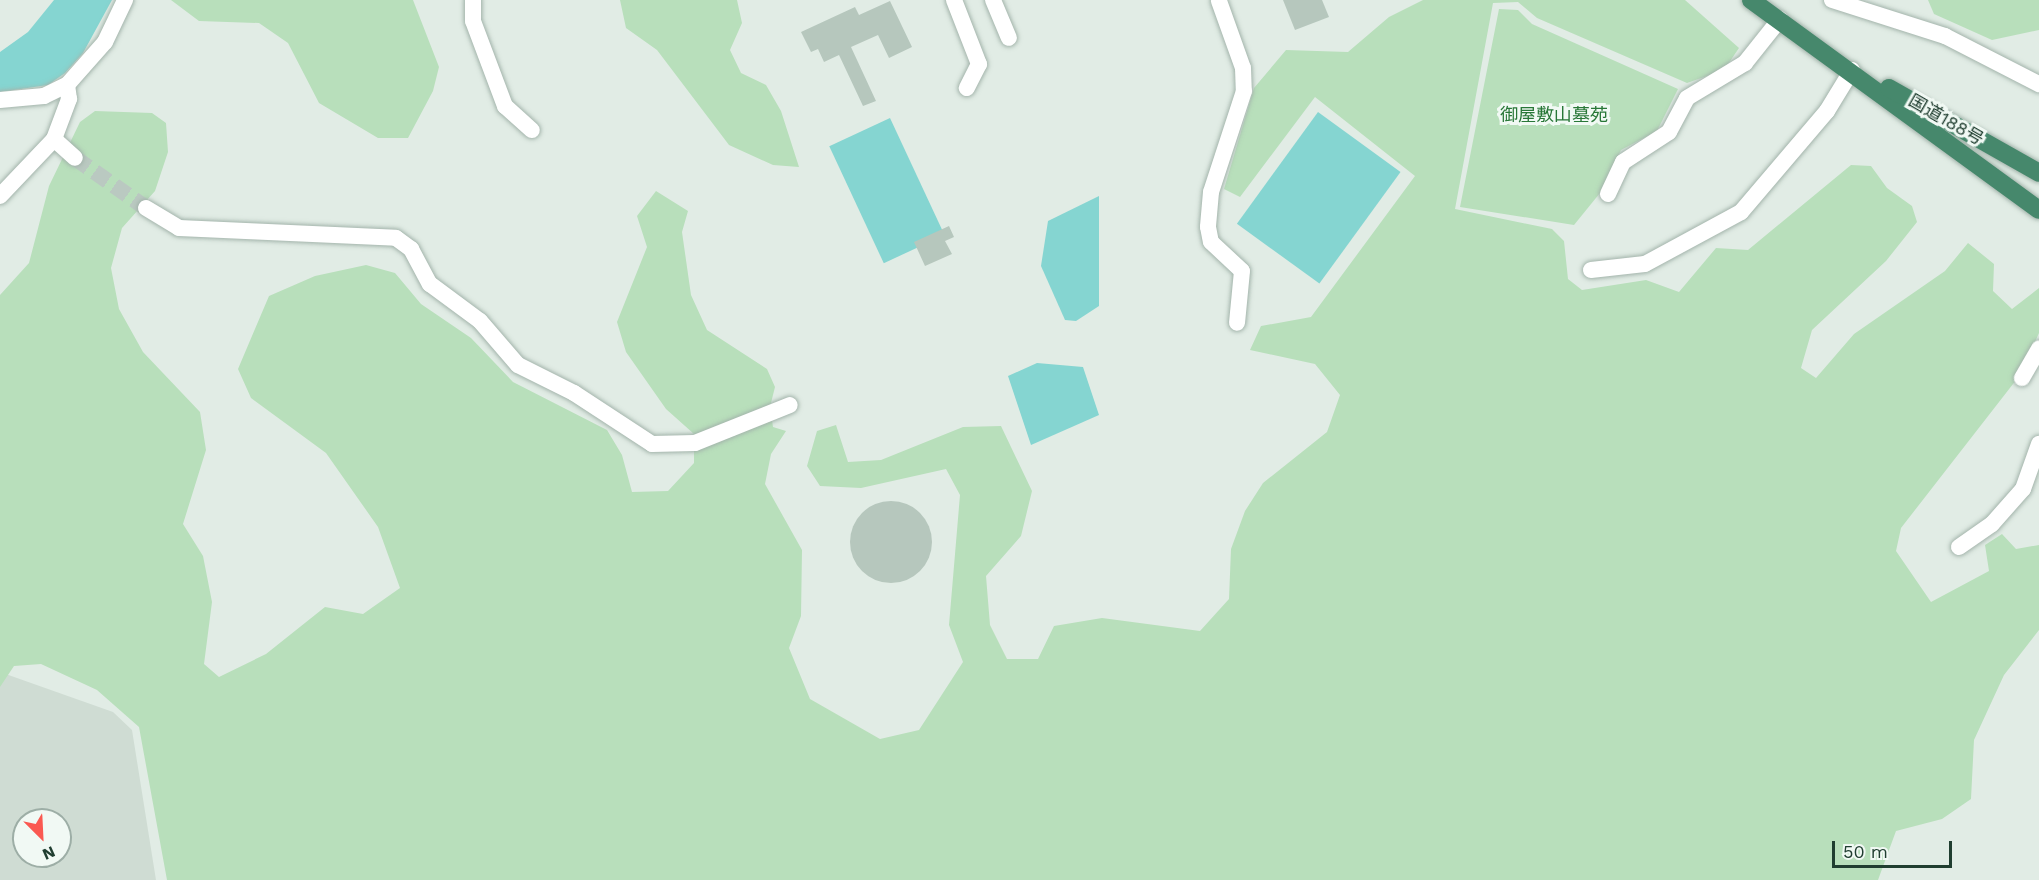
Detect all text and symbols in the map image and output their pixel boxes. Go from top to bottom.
street label: 国道188号 [1905,90,1987,150]
park label: 御屋敷山墓苑 [1500,104,1608,126]
north arrow [12,808,72,868]
scale bar [1835,829,1955,867]
text: 50 m [1843,841,1888,862]
text: N [39,842,58,864]

